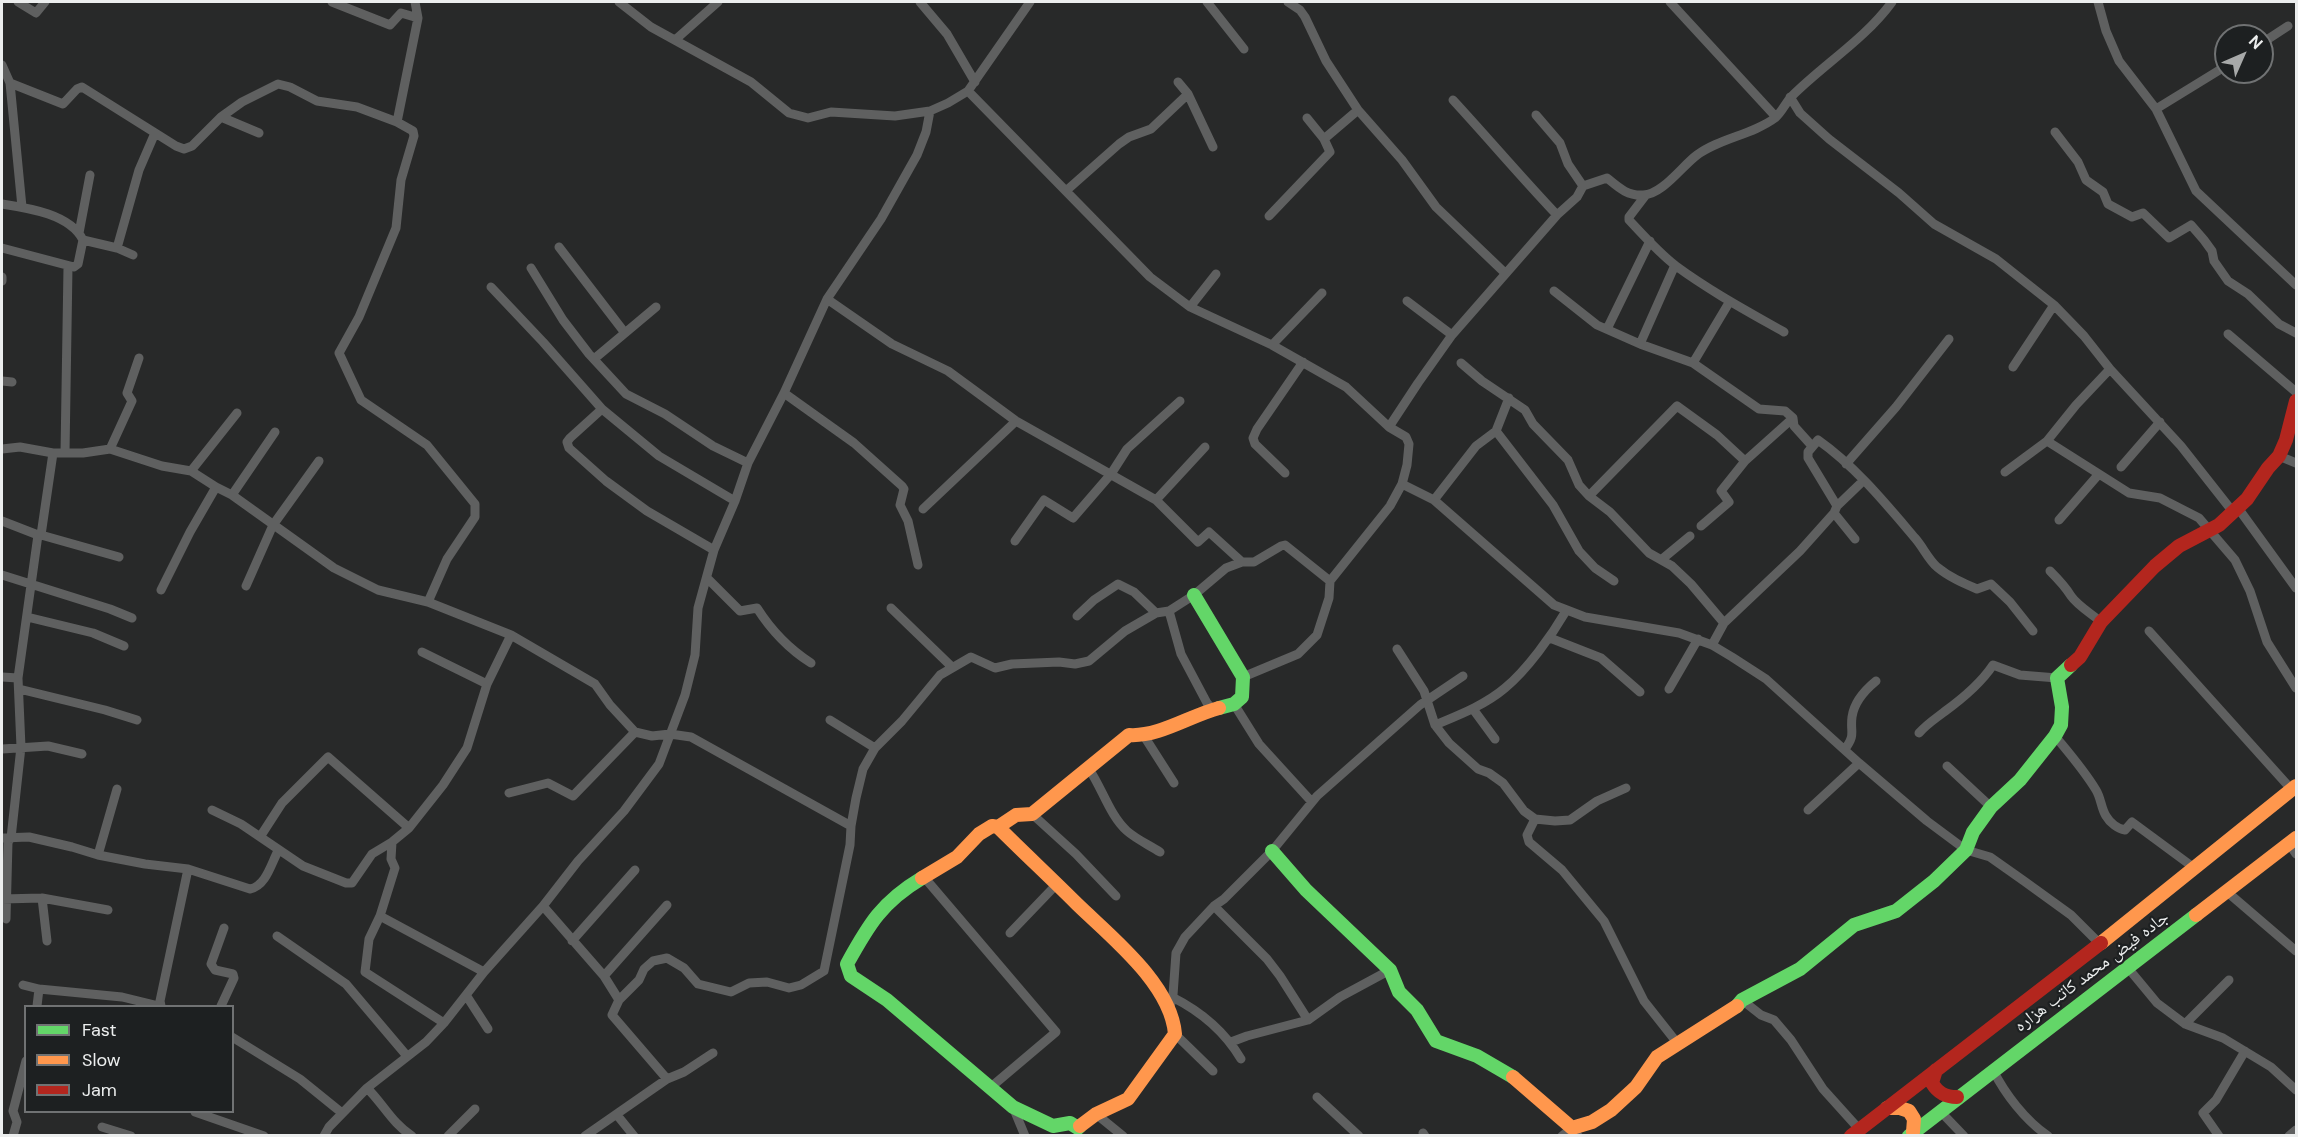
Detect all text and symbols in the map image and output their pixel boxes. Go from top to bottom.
north arrow [2214,24,2274,84]
text: N [2244,31,2267,54]
street label: جاده فیض محمد کاتب هزاره [2010,907,2174,1037]
legend [24,1005,234,1113]
text: Fast [82,1018,117,1042]
text: Slow [82,1048,121,1072]
text: Jam [82,1078,117,1102]

